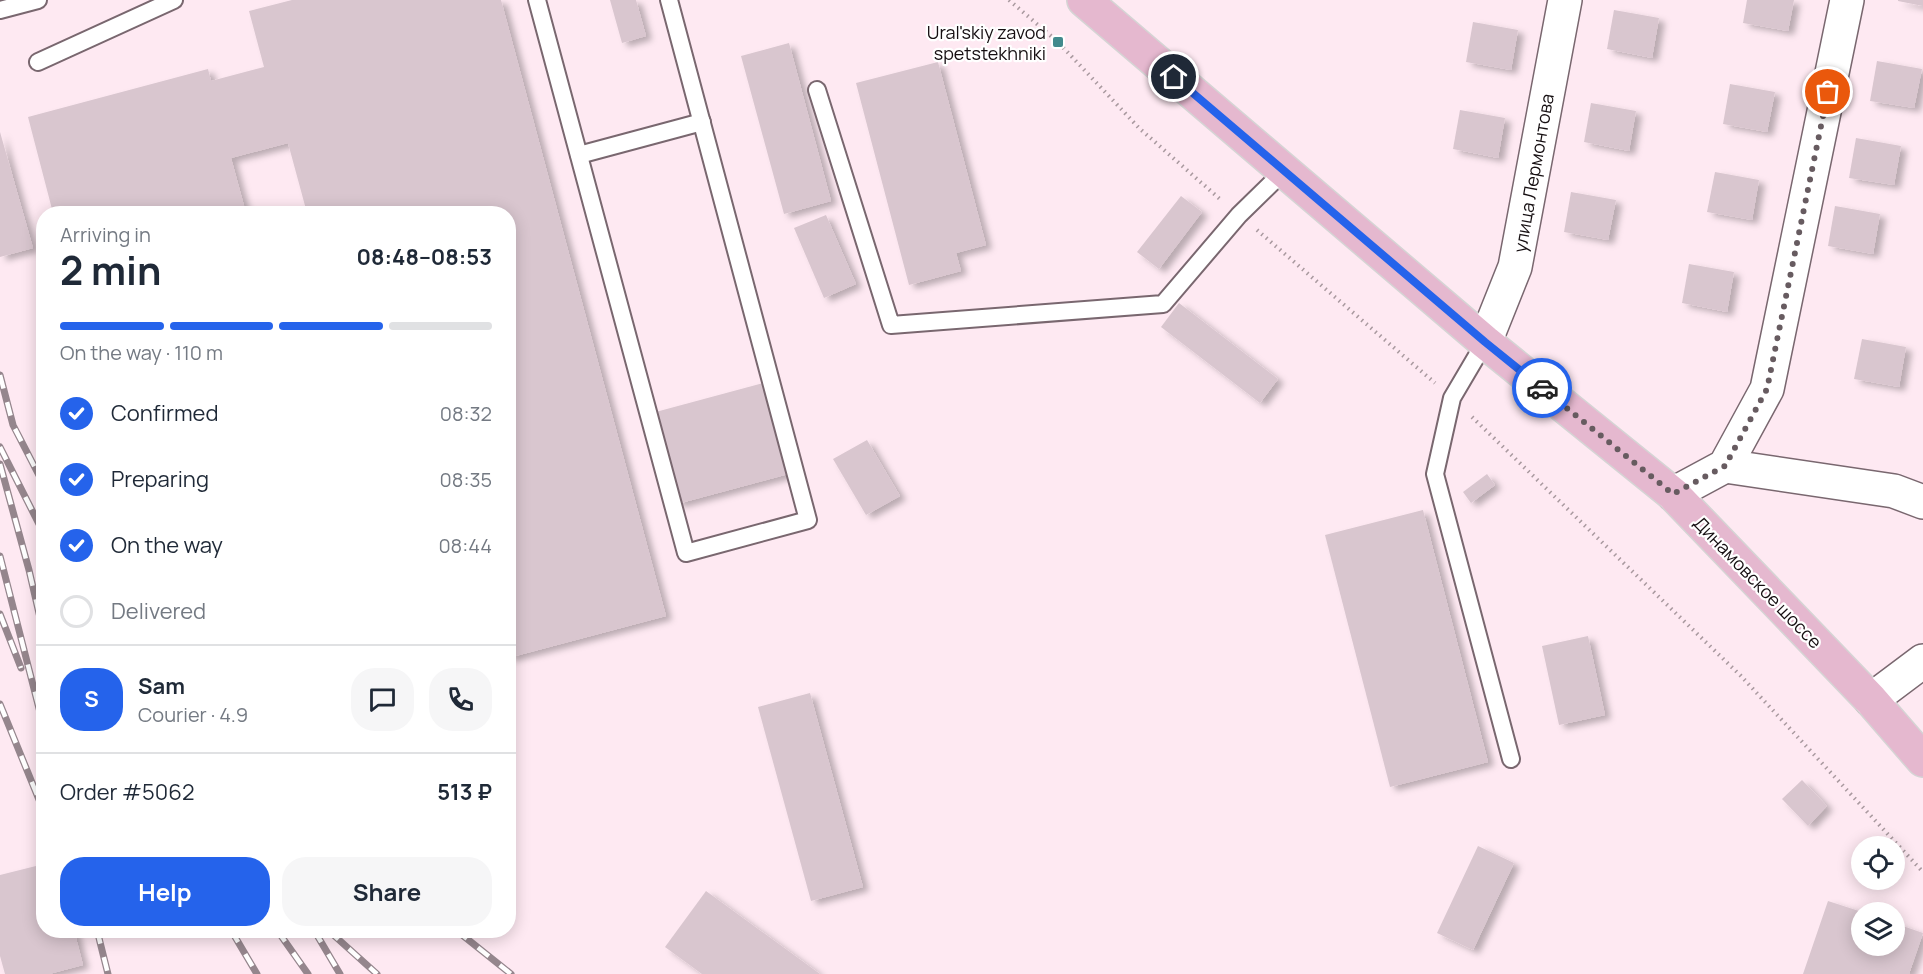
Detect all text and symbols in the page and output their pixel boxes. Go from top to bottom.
place label: Ural'skiy zavod spetstekhniki [927,20,1046,65]
marker: Ural'skiy zavod spetstekhniki [1051,35,1065,49]
pin [1148,51,1199,102]
icon: home [1157,60,1190,93]
pin [1802,66,1853,117]
icon: bag [1811,75,1844,108]
street label: улица Лермонтова [1507,92,1559,254]
text: Arriving in [60,221,151,248]
text: 08:48–08:53 [357,242,492,272]
text: 2 min [60,243,161,297]
text: On the way · 110 m [60,339,223,366]
courier [1512,358,1572,418]
icon: car [1526,372,1559,405]
icon: check [60,397,93,430]
text: Confirmed [111,398,219,428]
text: 08:32 [440,400,492,427]
icon: check [60,463,93,496]
text: Preparing [111,464,209,494]
text: 08:35 [440,466,492,493]
street label: Динамовское шоссе [1689,511,1827,653]
icon: check [60,529,93,562]
text: On the way [111,530,223,560]
text: 08:44 [438,532,492,559]
text: Delivered [111,596,206,626]
button: chat [351,668,414,731]
button: phone [429,668,492,731]
text: Sam [138,671,185,701]
text: S [84,684,99,714]
text: Courier · 4.9 [138,701,248,728]
text: Order #5062 [60,777,194,807]
text: 513 ₽ [437,777,492,807]
map controls [1851,836,1905,956]
button: locate [1851,836,1905,890]
button: Help [60,857,270,926]
button: Share [282,857,492,926]
button: layers [1851,902,1905,956]

